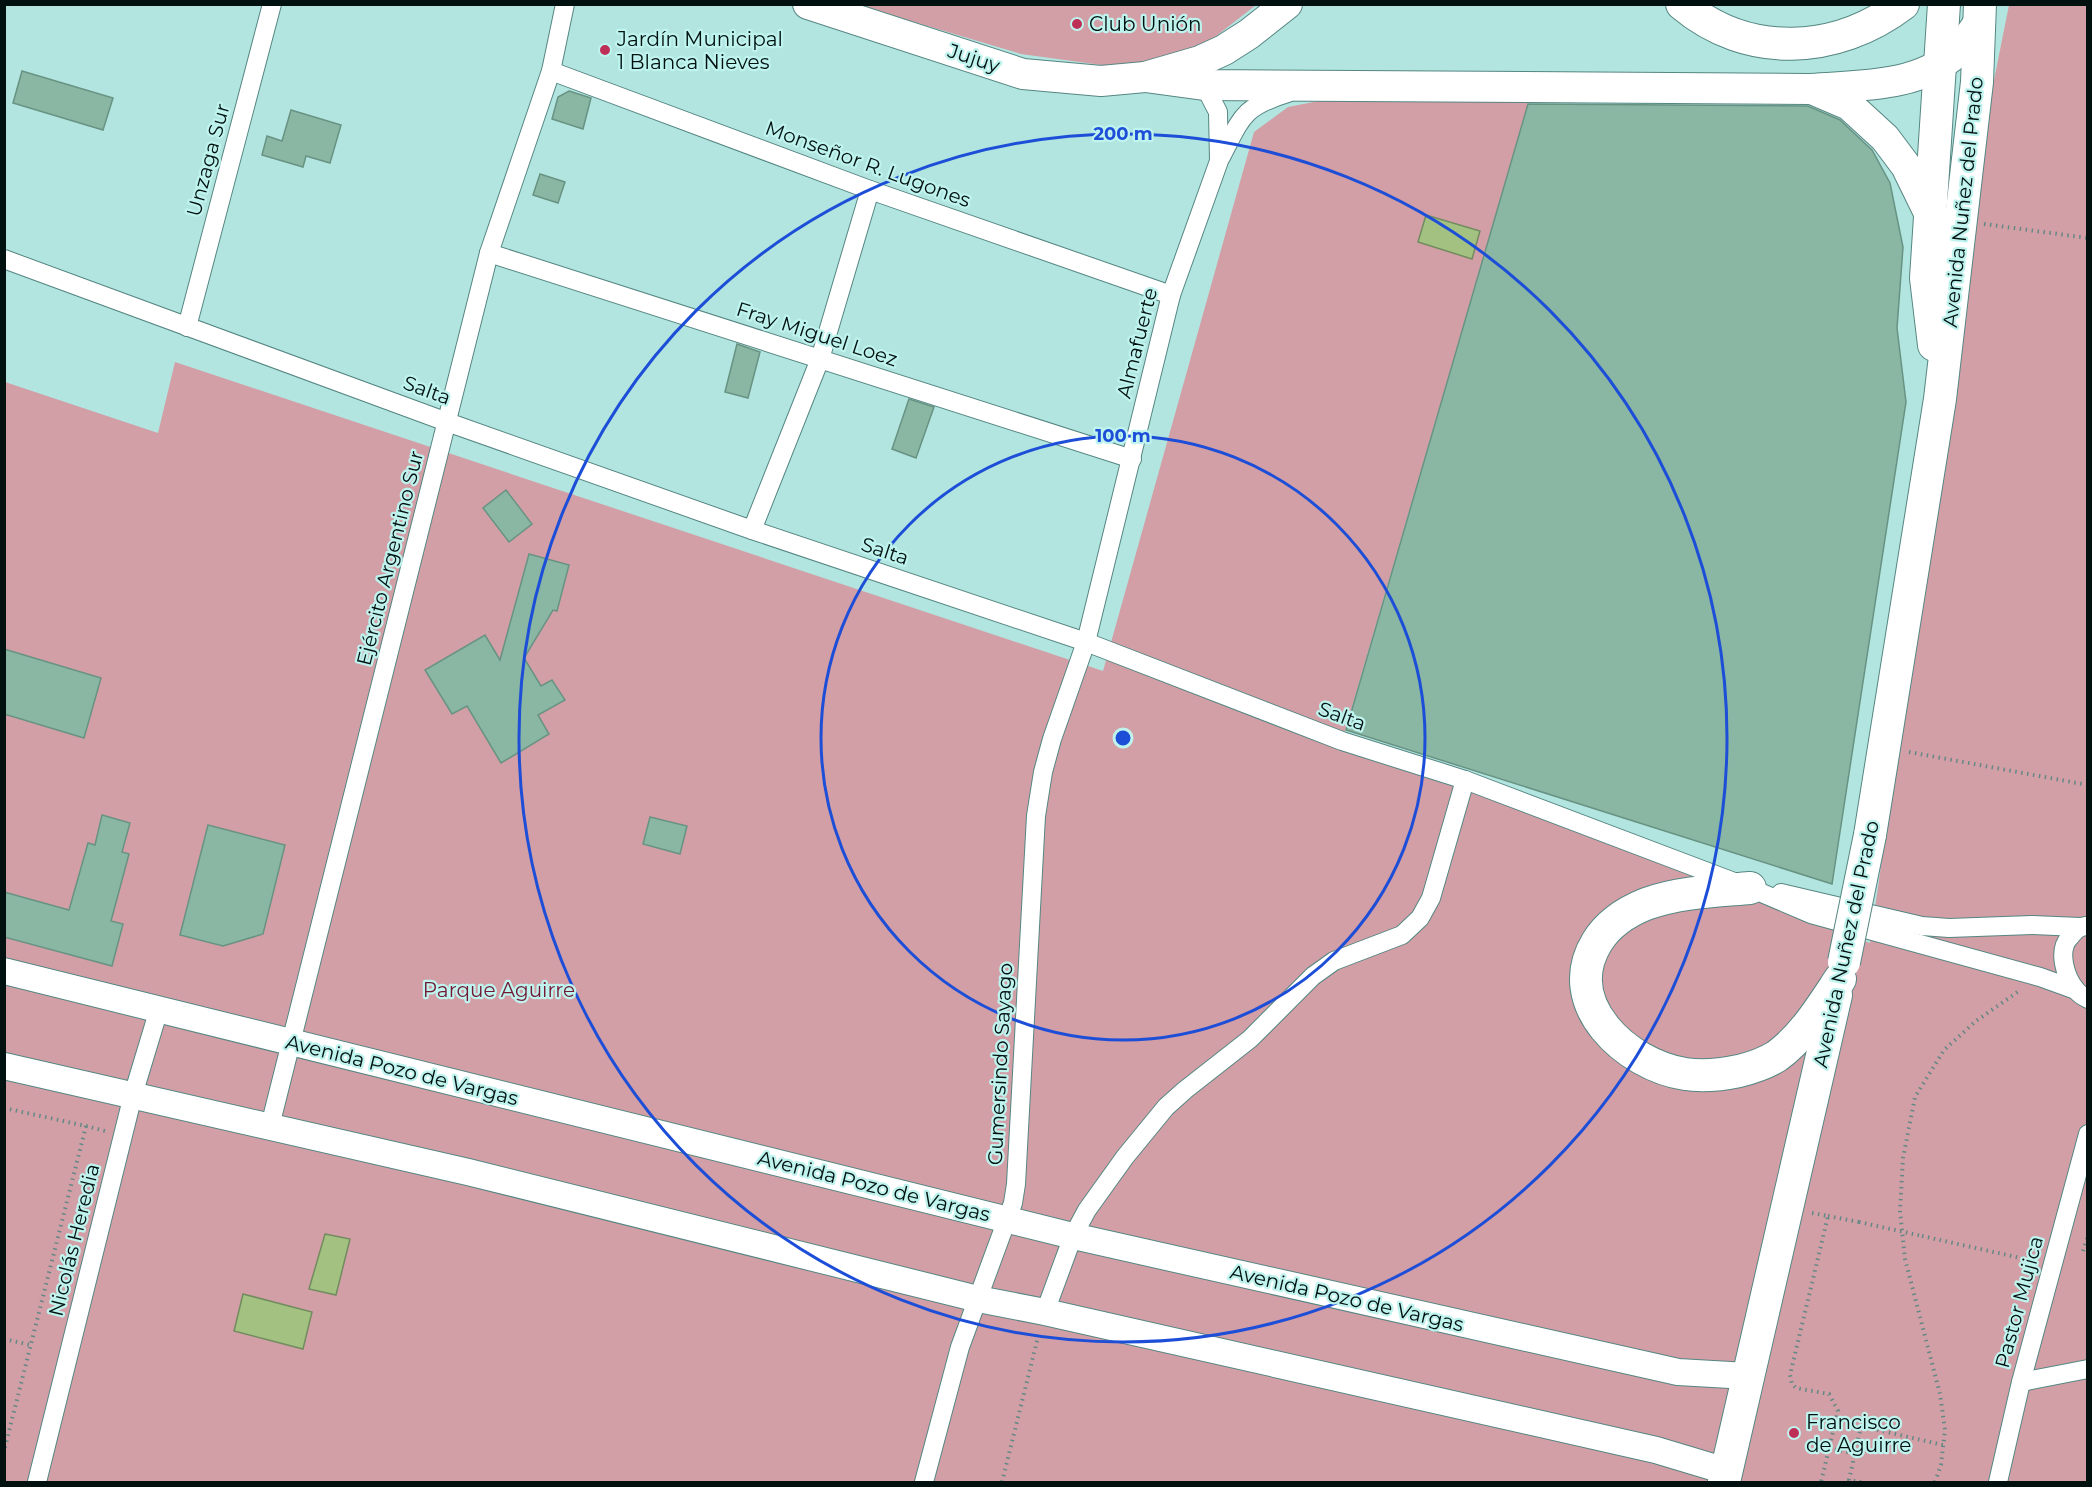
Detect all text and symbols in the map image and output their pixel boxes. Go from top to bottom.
place label: Club Unión [1089,12,1202,36]
marker: Club Unión [1070,17,1084,31]
place label: Jardín Municipal 1 Blanca Nieves [616,27,783,74]
street label: Jujuy [944,38,1003,78]
marker: Jardín Municipal 1 Blanca Nieves [598,43,612,57]
street label: Avenida Nuñez del Prado [1938,75,1988,329]
street label: Unzaga Sur [181,101,235,219]
street label: Monseñor R. Lugones [762,116,974,212]
text: 200 m [1093,123,1153,145]
street label: Almafuerte [1112,285,1162,401]
street label: Fray Miguel Loez [733,297,901,371]
street label: Salta [400,370,454,410]
text: 100 m [1095,425,1151,447]
street label: Ejército Argentino Sur [352,448,428,668]
street label: Salta [858,532,912,570]
street label: Salta [1315,696,1369,736]
centre of rings [1113,728,1133,748]
street label: Avenida Nuñez del Prado [1808,818,1884,1070]
street label: Gumersindo Sayago [983,962,1017,1166]
park label: Parque Aguirre [423,978,575,1002]
street label: Avenida Pozo de Vargas [283,1029,521,1111]
street label: Avenida Pozo de Vargas [755,1145,993,1227]
street label: Nicolás Heredia [43,1161,105,1319]
street label: Pastor Mujica [1990,1233,2048,1371]
street label: Avenida Pozo de Vargas [1228,1259,1466,1337]
place label: Francisco de Aguirre [1806,1410,1911,1457]
marker: Francisco de Aguirre [1787,1426,1801,1440]

